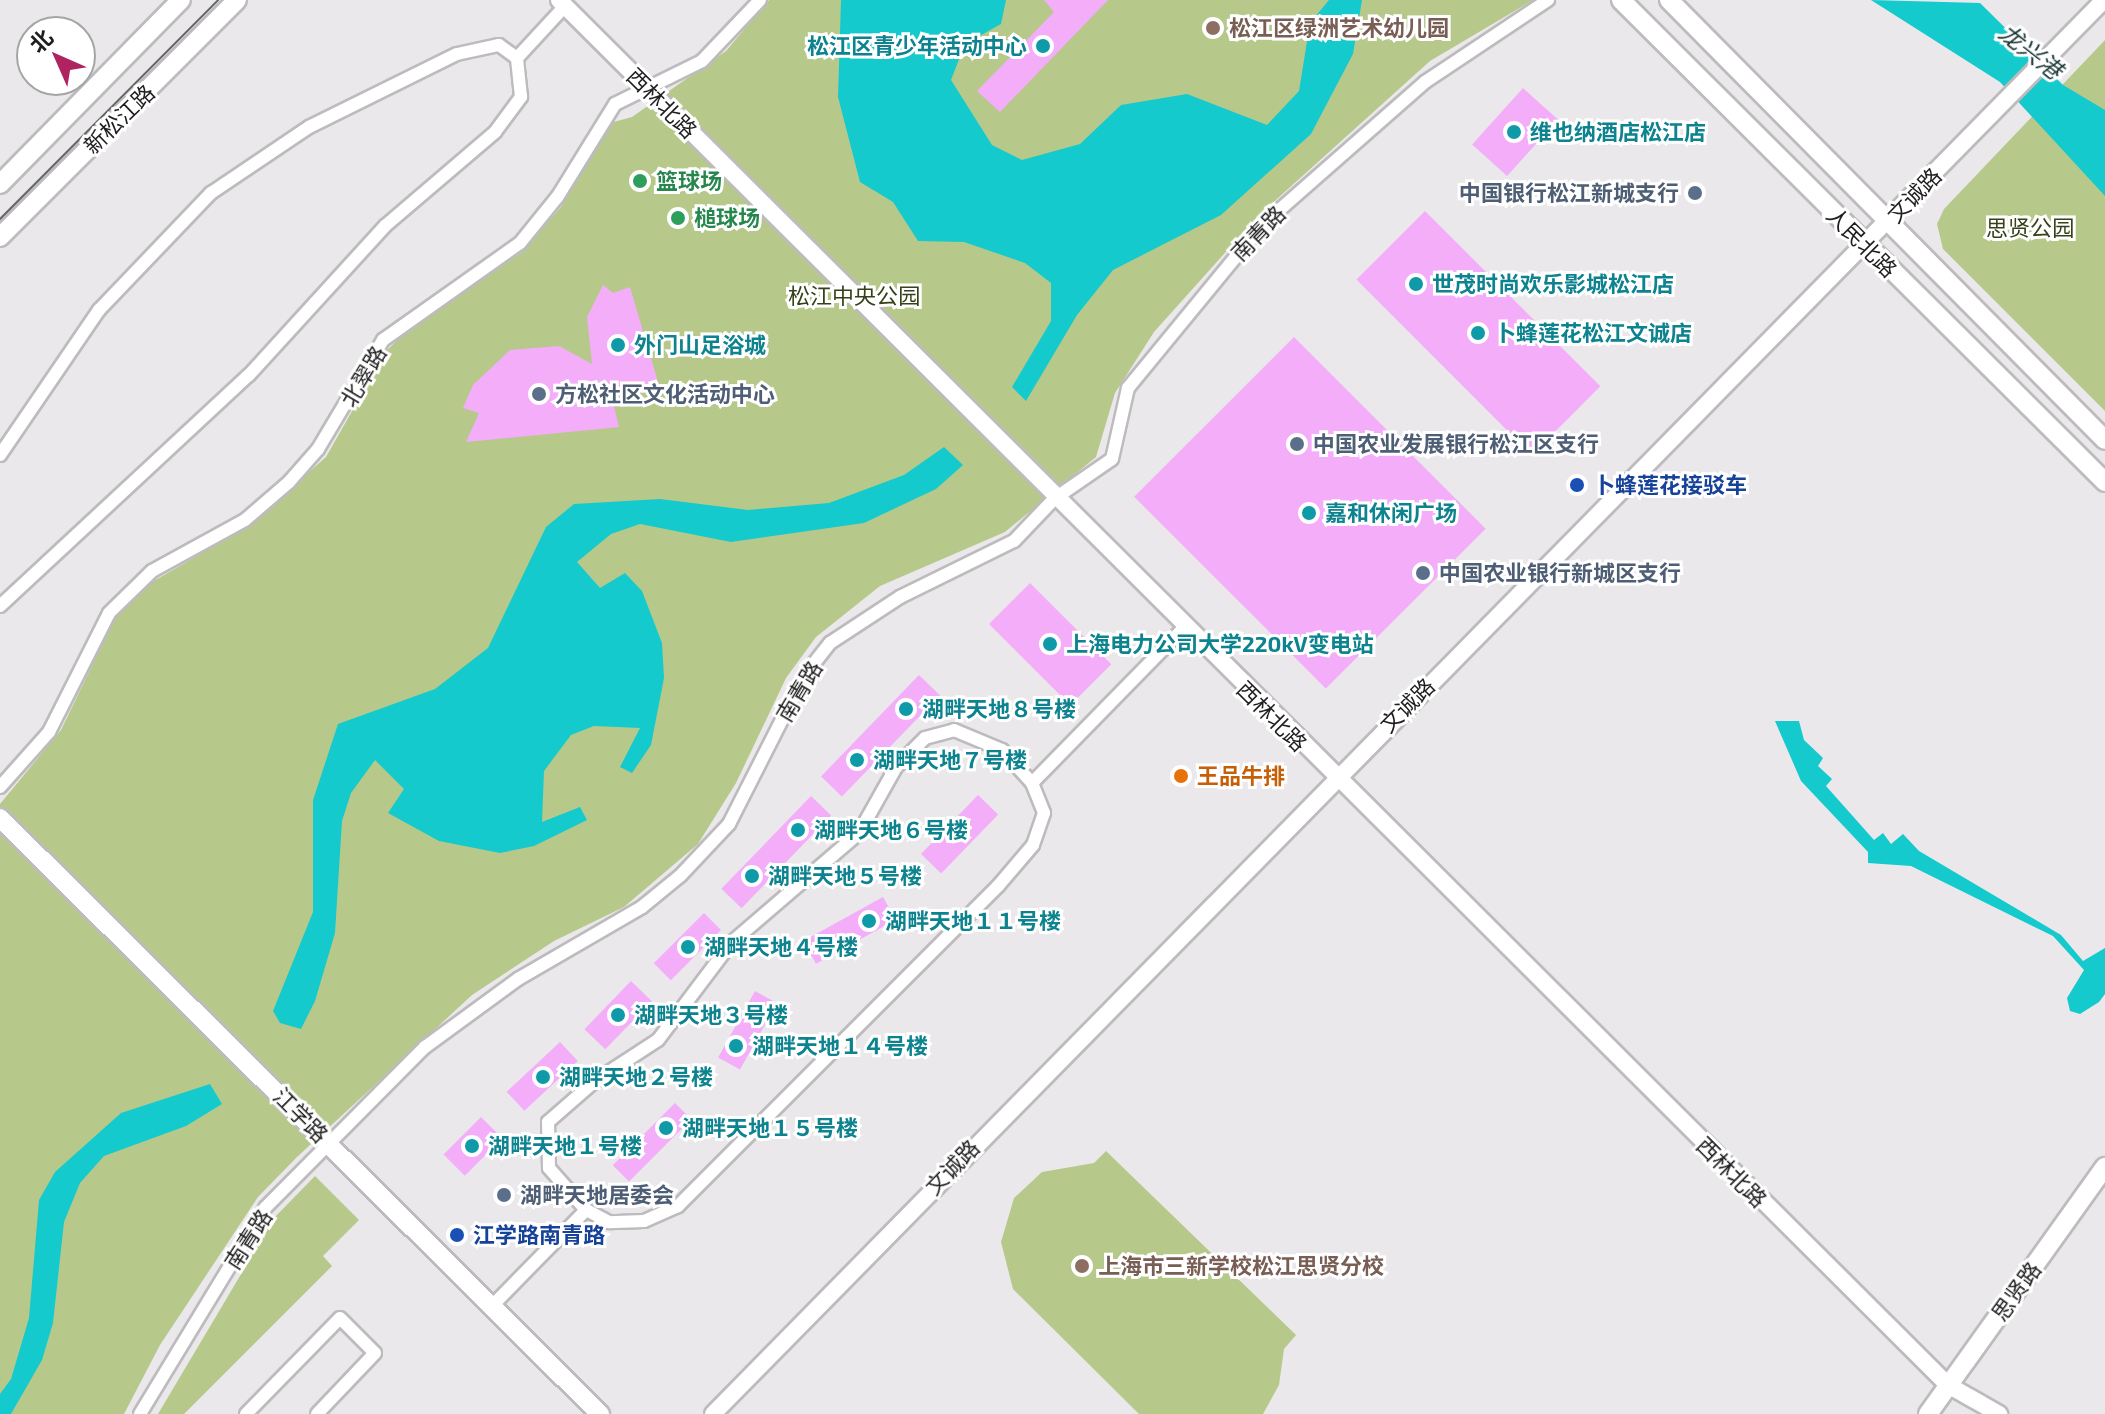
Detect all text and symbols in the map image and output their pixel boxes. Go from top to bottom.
place label: 松江区绿洲艺术幼儿园 [1229,15,1449,41]
north arrow [16,16,96,96]
water label: 龙兴港 [1994,17,2068,85]
marker: 松江区绿洲艺术幼儿园 [1204,19,1222,37]
text: 北 [23,23,57,57]
place label: 松江区青少年活动中心 [807,33,1027,59]
marker: 松江区青少年活动中心 [1034,37,1052,55]
street label: 西林北路 [622,63,702,143]
street label: 新松江路 [78,79,160,159]
place label: 维也纳酒店松江店 [1530,119,1706,145]
marker: 维也纳酒店松江店 [1505,123,1523,141]
street label: 文诚路 [1882,162,1946,228]
place label: 篮球场 [656,168,722,194]
marker: 篮球场 [631,172,649,190]
place label: 中国银行松江新城支行 [1459,180,1679,206]
marker: 中国银行松江新城支行 [1686,184,1704,202]
street label: 南青路 [1226,200,1290,266]
street label: 人民北路 [1822,202,1902,282]
place label: 槌球场 [694,205,760,231]
marker: 槌球场 [669,209,687,227]
park label: 思贤公园 [1986,215,2074,241]
place label: 世茂时尚欢乐影城松江店 [1432,271,1674,297]
marker: 世茂时尚欢乐影城松江店 [1407,275,1425,293]
park label: 松江中央公园 [788,283,920,309]
place label: 卜蜂莲花松江文诚店 [1494,320,1692,346]
marker: 卜蜂莲花松江文诚店 [1469,324,1487,342]
place label: 外门山足浴城 [634,332,766,358]
marker: 外门山足浴城 [609,336,627,354]
street label: 北翠路 [335,341,391,411]
place label: 方松社区文化活动中心 [555,381,775,407]
marker: 方松社区文化活动中心 [530,385,548,403]
place label: 中国农业发展银行松江区支行 [1313,431,1599,457]
marker: 中国农业发展银行松江区支行 [1288,435,1306,453]
place label: 卜蜂莲花接驳车 [1593,472,1747,498]
marker: 卜蜂莲花接驳车 [1568,476,1586,494]
place label: 嘉和休闲广场 [1325,500,1457,526]
marker: 嘉和休闲广场 [1300,504,1318,522]
place label: 中国农业银行新城区支行 [1439,560,1681,586]
marker: 中国农业银行新城区支行 [1414,564,1432,582]
place label: 上海电力公司大学220kV变电站 [1066,631,1374,657]
marker: 上海电力公司大学220kV变电站 [1041,635,1059,653]
street label: 南青路 [771,656,827,726]
street label: 文诚路 [1374,672,1440,738]
street label: 西林北路 [1232,676,1312,756]
place label: 湖畔天地８号楼 [922,696,1076,722]
marker: 湖畔天地８号楼 [897,700,915,718]
place label: 湖畔天地７号楼 [873,747,1027,773]
marker: 湖畔天地７号楼 [848,751,866,769]
place label: 王品牛排 [1197,763,1285,789]
marker: 王品牛排 [1172,767,1190,785]
place label: 湖畔天地６号楼 [814,817,968,843]
marker: 湖畔天地６号楼 [789,821,807,839]
place label: 湖畔天地５号楼 [768,863,922,889]
marker: 湖畔天地５号楼 [743,867,761,885]
place label: 湖畔天地１１号楼 [885,908,1061,934]
marker: 湖畔天地１１号楼 [860,912,878,930]
place label: 湖畔天地４号楼 [704,934,858,960]
marker: 湖畔天地４号楼 [679,938,697,956]
place label: 湖畔天地３号楼 [634,1002,788,1028]
marker: 湖畔天地３号楼 [609,1006,627,1024]
place label: 湖畔天地１４号楼 [752,1033,928,1059]
marker: 湖畔天地１４号楼 [727,1037,745,1055]
place label: 湖畔天地２号楼 [559,1064,713,1090]
marker: 湖畔天地２号楼 [534,1068,552,1086]
street label: 江学路 [268,1082,334,1148]
place label: 湖畔天地１５号楼 [682,1115,858,1141]
marker: 湖畔天地１５号楼 [657,1119,675,1137]
street label: 西林北路 [1692,1132,1772,1212]
place label: 湖畔天地１号楼 [488,1133,642,1159]
street label: 文诚路 [920,1134,984,1200]
marker: 湖畔天地１号楼 [463,1137,481,1155]
place label: 湖畔天地居委会 [520,1182,674,1208]
marker: 湖畔天地居委会 [495,1186,513,1204]
street label: 南青路 [219,1204,277,1274]
place label: 江学路南青路 [473,1222,605,1248]
marker: 江学路南青路 [448,1226,466,1244]
place label: 上海市三新学校松江思贤分校 [1098,1253,1384,1279]
marker: 上海市三新学校松江思贤分校 [1073,1257,1091,1275]
street label: 思贤路 [1986,1257,2046,1325]

